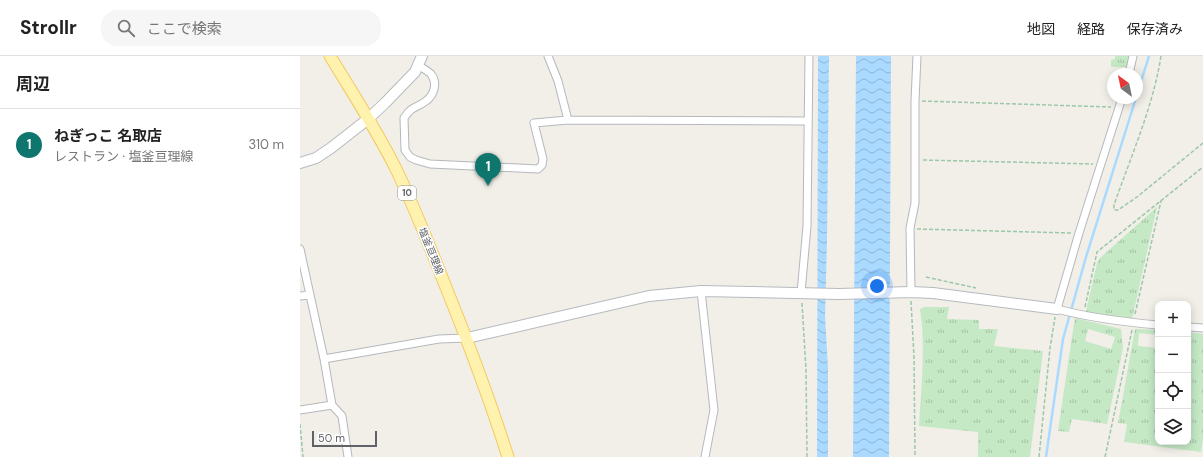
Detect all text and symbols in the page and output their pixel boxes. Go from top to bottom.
search box [101,10,381,46]
text: Strollr [20,15,77,40]
icon: search [115,17,137,39]
text: ここで検索 [147,19,222,39]
text: 地図 [1027,20,1055,38]
text: 経路 [1077,20,1105,38]
text: 保存済み [1127,20,1183,38]
north arrow [1107,68,1143,104]
text: 周辺 [16,73,50,95]
text: ねぎっこ 名取店 [54,126,162,146]
text: 1 [27,136,31,153]
text: 310 m [249,136,284,153]
text: レストラン · 塩釜亘理線 [54,148,194,165]
pin: 1 [475,153,501,186]
road number: 10 [398,186,416,200]
street label: 塩釜亘理線 [416,225,446,277]
your location [867,276,887,296]
map controls [1155,301,1191,445]
button: + [1155,301,1191,337]
button: − [1155,337,1191,373]
button: locate [1155,373,1191,409]
button: layers [1155,409,1191,445]
scale bar [312,429,377,448]
text: 50 m [318,431,345,445]

